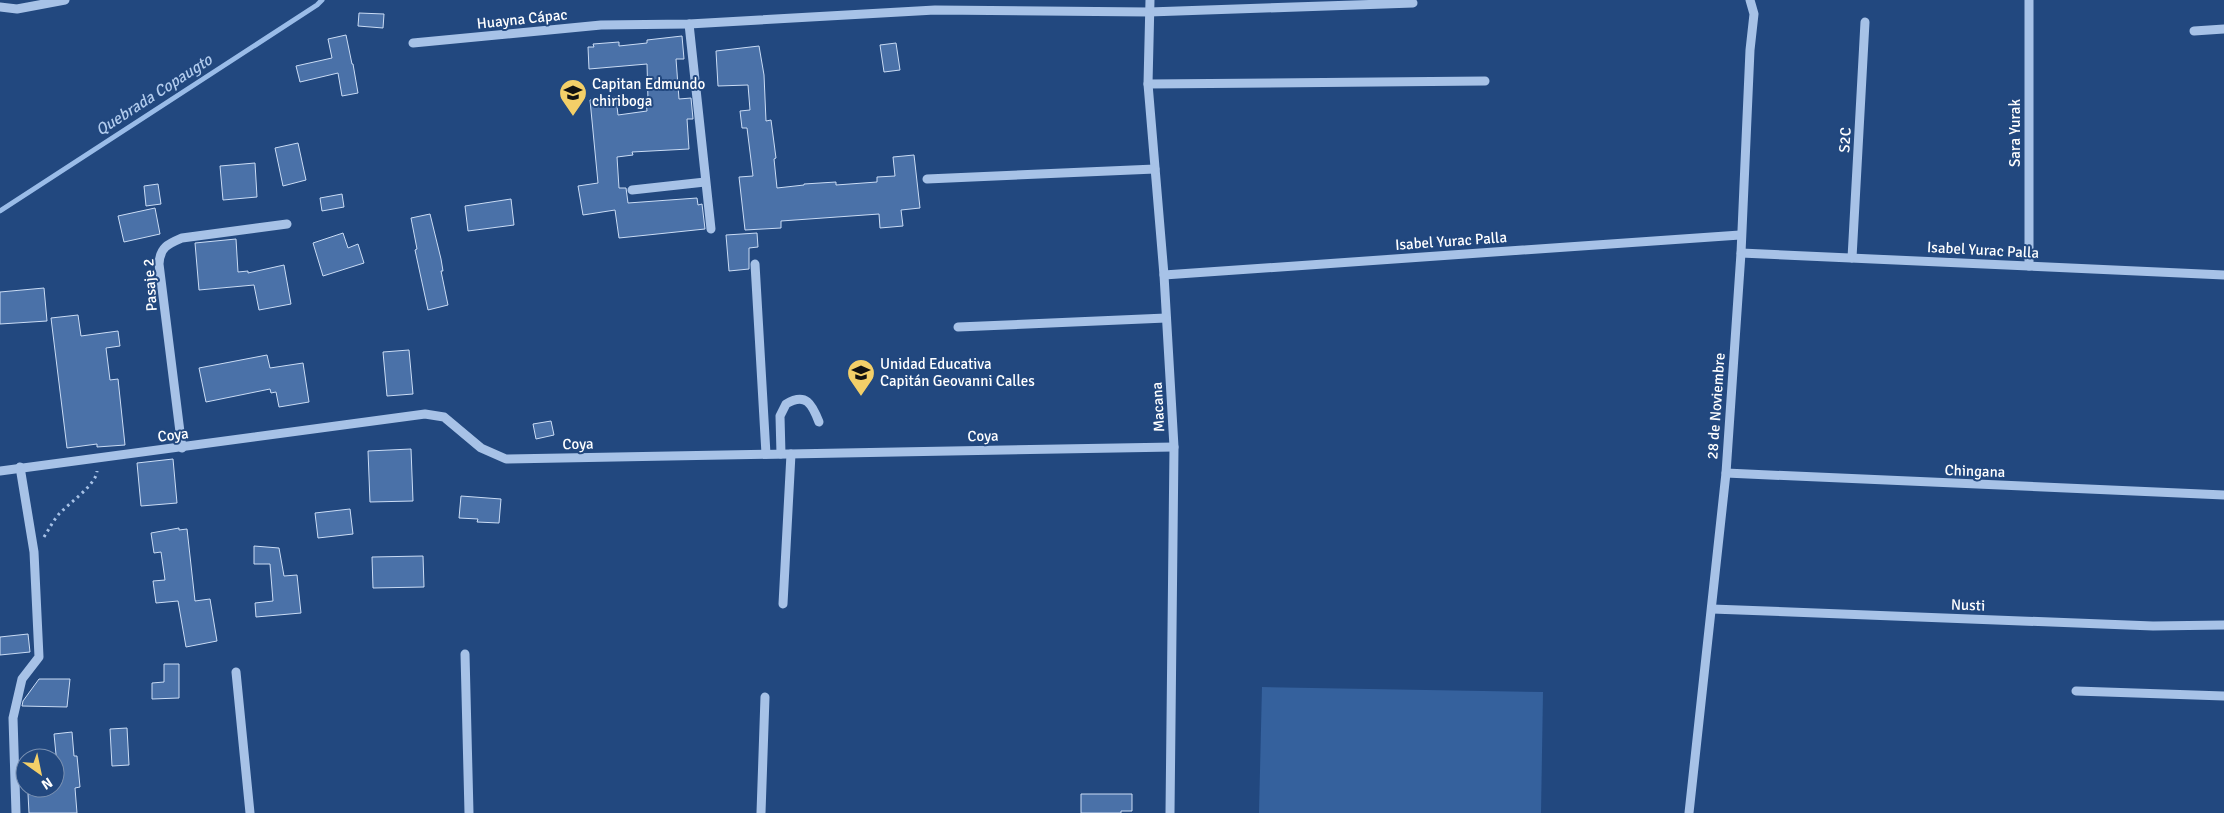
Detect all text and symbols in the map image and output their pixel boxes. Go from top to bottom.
street label: Huayna Cápac [476,5,568,33]
water label: Quebrada Copaugto [92,49,217,140]
place label: Capitan Edmundo chiriboga [592,75,705,110]
school or university icon: Capitan Edmundo chiriboga [558,78,588,117]
street label: Sara Yurak [2006,99,2024,167]
street label: S2C [1835,127,1855,153]
street label: Isabel Yurac Palla [1394,228,1508,254]
street label: Isabel Yurac Palla [1926,238,2040,262]
street label: Pasaje 2 [139,258,161,312]
street label: 28 de Noviembre [1703,352,1729,460]
place label: Unidad Educativa Capitán Geovanni Calles [880,355,1035,390]
school or university icon: Unidad Educativa Capitán Geovanni Calles [846,358,876,397]
street label: Macana [1148,382,1168,432]
street label: Coya [157,424,189,446]
street label: Coya [967,427,999,445]
street label: Coya [562,435,594,453]
street label: Chingana [1944,461,2006,481]
street label: Nusti [1950,595,1986,615]
north arrow [15,748,65,798]
text: N [38,774,56,793]

